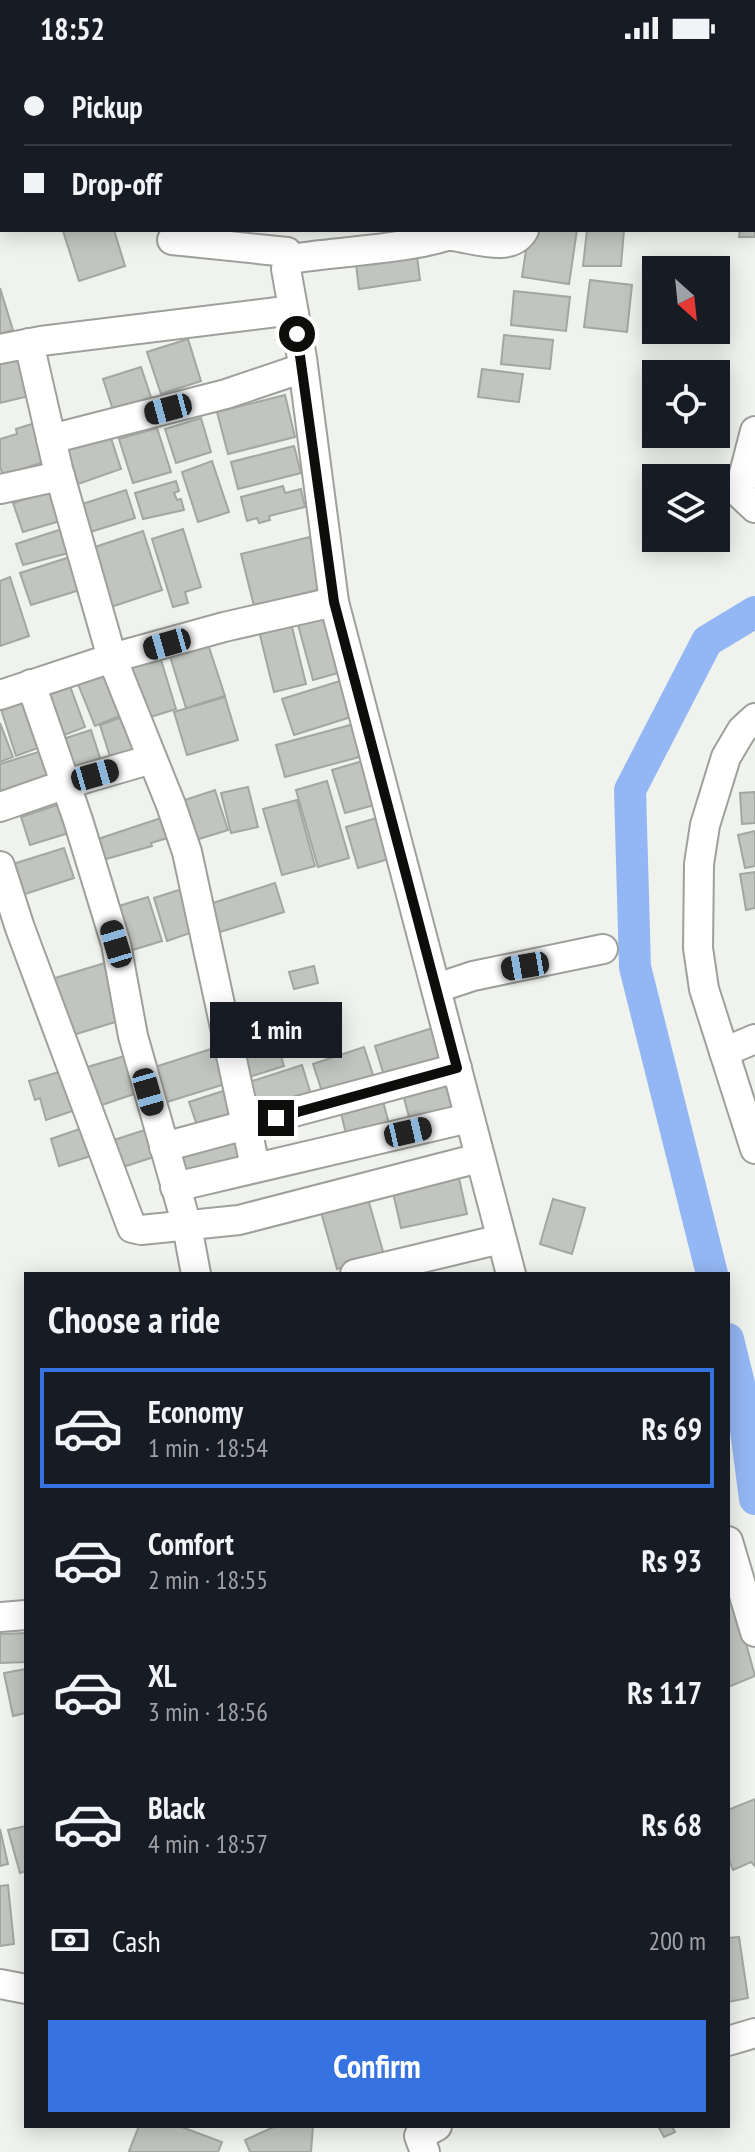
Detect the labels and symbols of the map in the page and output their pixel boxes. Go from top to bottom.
north arrow [642,256,730,344]
route start [279,316,315,352]
car [142,391,194,427]
car [141,626,193,662]
car [69,757,121,793]
car [98,918,134,970]
car [499,950,551,982]
callout: 1 min [210,1002,342,1058]
car [130,1066,166,1118]
route end [258,1100,294,1136]
car [382,1115,434,1149]

